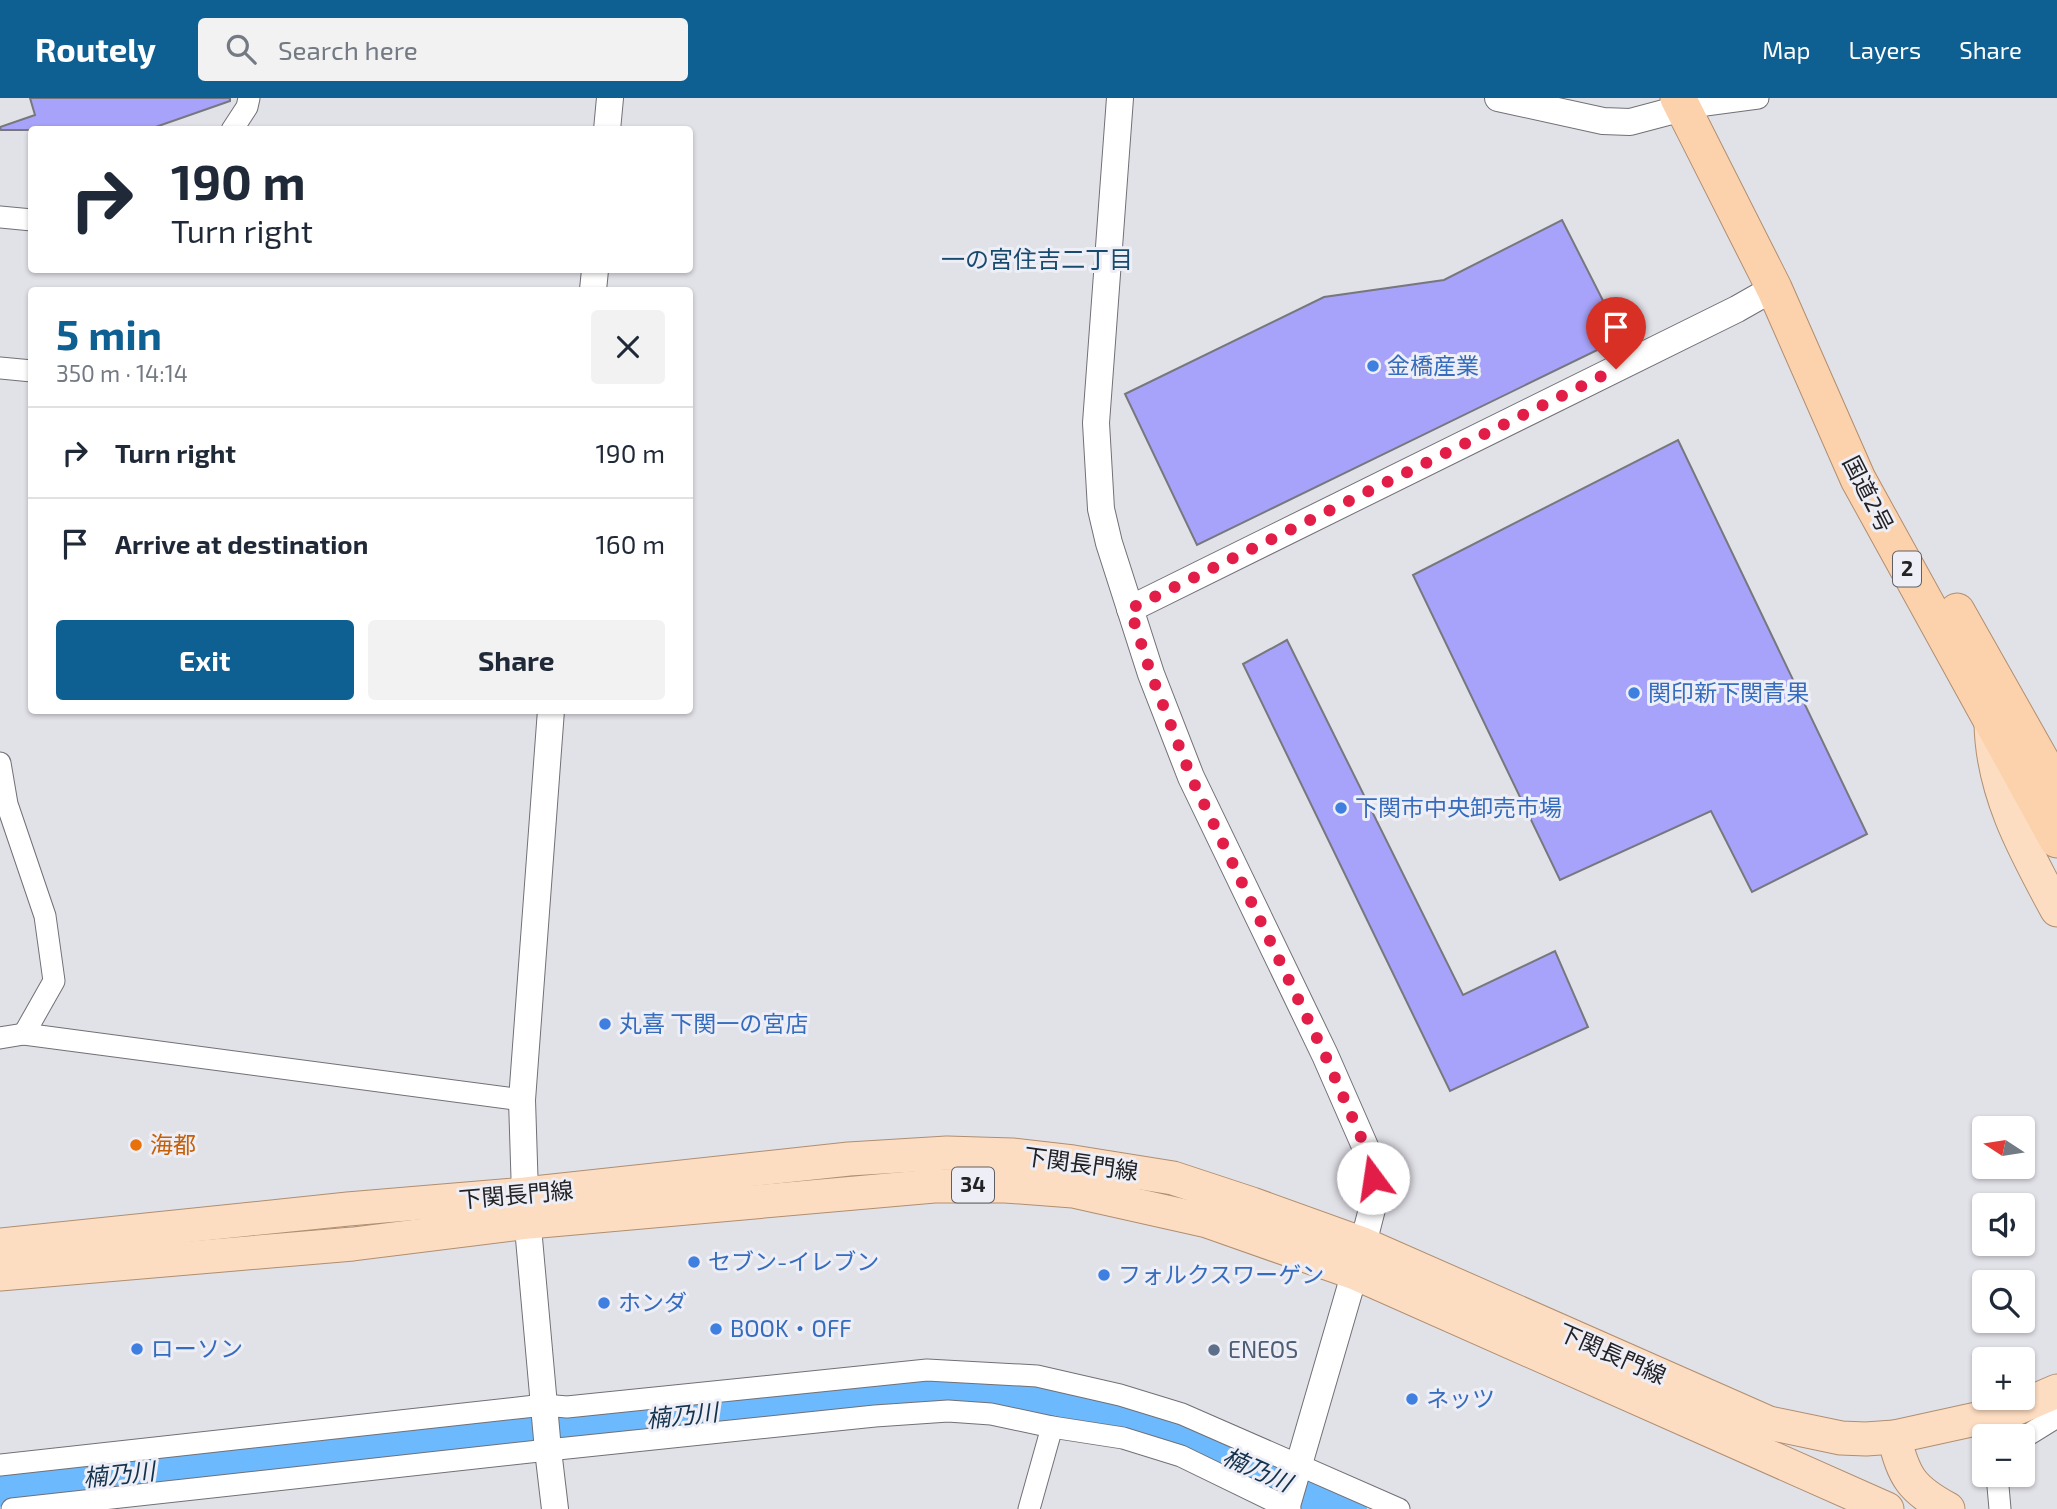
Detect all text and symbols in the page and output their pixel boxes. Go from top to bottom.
search box [198,18,688,81]
text: Routely [35,29,156,69]
icon: search [222,30,260,68]
text: Search here [278,34,418,65]
text: Map [1762,35,1810,64]
text: Layers [1848,35,1921,64]
text: Share [1959,35,2022,64]
text: 190 m [171,151,306,210]
icon: right [56,154,147,245]
text: Turn right [171,211,313,249]
district label: 一の宮住吉二丁目 [941,244,1133,273]
pin [1586,297,1646,369]
text: 5 min [56,308,162,358]
icon: arrive [1597,308,1635,346]
button: close [591,310,665,384]
place label: 金橋産業 [1387,351,1479,379]
marker: 金橋産業 [1365,358,1381,374]
text: 350 m · 14:14 [56,359,188,387]
icon: right [56,434,94,472]
text: Turn right [115,437,236,468]
text: 190 m [596,437,665,468]
street label: 国道2号 [1838,451,1900,536]
icon: arrive [56,525,94,563]
text: Arrive at destination [115,528,368,559]
text: 160 m [596,528,665,559]
road number: 2 [1893,552,1921,587]
button: Exit [56,620,354,700]
button: Share [368,620,665,700]
place label: 関印新下関青果 [1648,678,1809,706]
marker: 関印新下関青果 [1626,685,1642,701]
place label: 下関市中央卸売市場 [1355,793,1562,821]
marker: 下関市中央卸売市場 [1333,800,1349,816]
place label: 丸喜 下関一の宮店 [619,1009,808,1037]
marker: 丸喜 下関一の宮店 [597,1016,613,1032]
north arrow [1972,1116,2035,1180]
map controls [1972,1116,2035,1487]
place label: 海都 [150,1130,196,1158]
marker: 海都 [128,1137,144,1153]
street label: 下関長門線 [1022,1141,1140,1185]
position arrow [1336,1141,1410,1215]
road number: 34 [952,1168,994,1202]
street label: 下関長門線 [457,1175,574,1213]
button: sound [1972,1193,2035,1256]
place label: セブン-イレブン [708,1247,879,1275]
marker: セブン-イレブン [686,1254,702,1270]
place label: フォルクスワーゲン [1118,1260,1324,1288]
marker: フォルクスワーゲン [1096,1267,1112,1283]
button: search [1972,1270,2035,1333]
place label: ホンダ [618,1288,687,1316]
marker: ホンダ [596,1295,612,1311]
place label: BOOK・OFF [730,1314,852,1342]
street label: 下関長門線 [1554,1317,1671,1389]
marker: BOOK・OFF [708,1321,724,1337]
place label: ローソン [151,1334,243,1362]
place label: ENEOS [1228,1335,1298,1363]
marker: ローソン [129,1341,145,1357]
marker: ENEOS [1206,1342,1222,1358]
button: + [1972,1347,2035,1410]
place label: ネッツ [1426,1384,1495,1412]
marker: ネッツ [1404,1391,1420,1407]
water label: 楠乃川 [645,1396,722,1433]
button: − [1972,1424,2035,1487]
water label: 楠乃川 [1219,1441,1299,1498]
water label: 楠乃川 [82,1455,159,1492]

